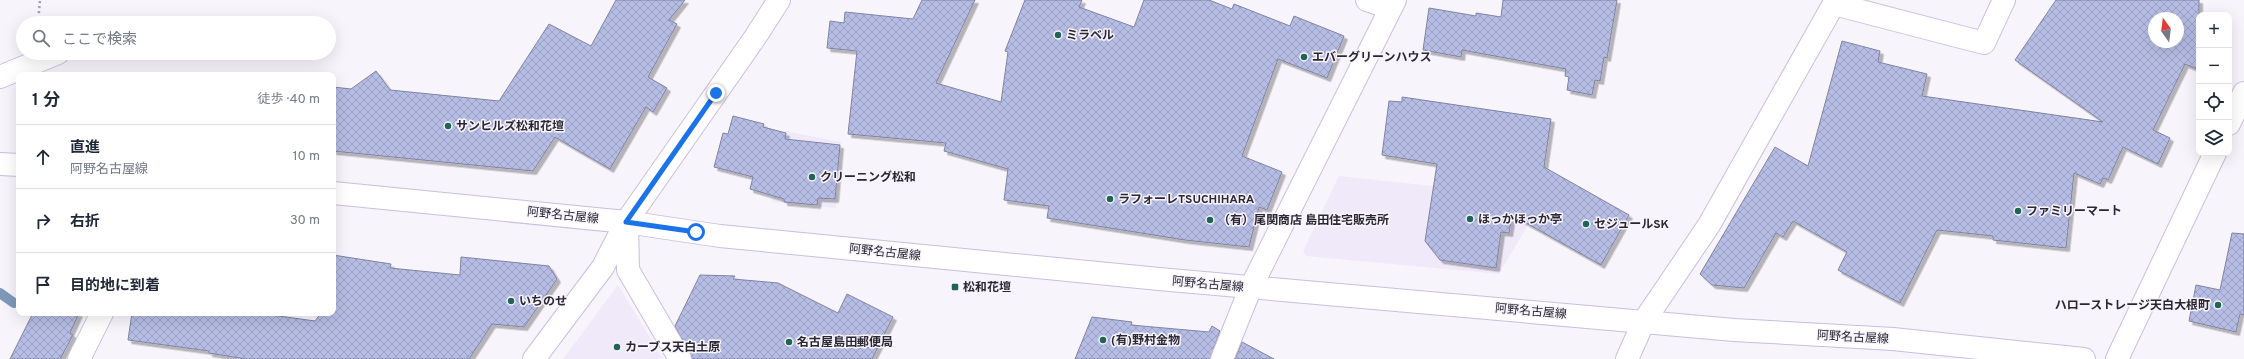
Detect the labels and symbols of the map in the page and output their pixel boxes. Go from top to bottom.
north arrow [2148,12,2184,48]
place label: ミラベル [1066,28,1114,44]
marker: ミラベル [1053,30,1063,40]
place label: エバーグリーンハウス [1312,50,1431,66]
marker: エバーグリーンハウス [1299,52,1309,62]
route end [707,84,725,102]
place label: サンヒルズ松和花壇 [456,119,564,135]
marker: サンヒルズ松和花壇 [443,121,453,131]
place label: クリーニング松和 [820,170,916,186]
marker: クリーニング松和 [807,172,817,182]
place label: ラフォーレTSUCHIHARA [1118,192,1255,208]
marker: ラフォーレTSUCHIHARA [1105,194,1115,204]
street label: 阿野名古屋線 [526,204,600,228]
place label: ファミリーマート [2026,204,2122,220]
marker: ファミリーマート [2013,206,2023,216]
place label: ほっかほっか亭 [1478,212,1562,228]
place label: （有）尾関商店 島田住宅販売所 [1218,213,1389,229]
marker: ほっかほっか亭 [1465,214,1475,224]
marker: （有）尾関商店 島田住宅販売所 [1205,215,1215,225]
place label: セジュールSK [1594,217,1670,233]
marker: セジュールSK [1581,219,1591,229]
route start [687,223,705,241]
street label: 阿野名古屋線 [848,241,922,265]
street label: 阿野名古屋線 [1171,274,1244,296]
place label: 松和花壇 [963,280,1011,296]
marker: 松和花壇 [950,282,960,292]
place label: いちのせ [519,294,567,310]
marker: いちのせ [506,296,516,306]
place label: ハローストレージ天白大根町 [2055,298,2210,314]
marker: ハローストレージ天白大根町 [2213,300,2223,310]
street label: 阿野名古屋線 [1494,301,1567,323]
street label: 阿野名古屋線 [1817,328,1889,348]
place label: (有)野村金物 [1111,333,1180,349]
place label: 名古屋島田郵便局 [797,335,893,351]
marker: (有)野村金物 [1098,335,1108,345]
marker: 名古屋島田郵便局 [784,337,794,347]
place label: カーブス天白土原 [625,340,720,356]
marker: カーブス天白土原 [612,342,622,352]

